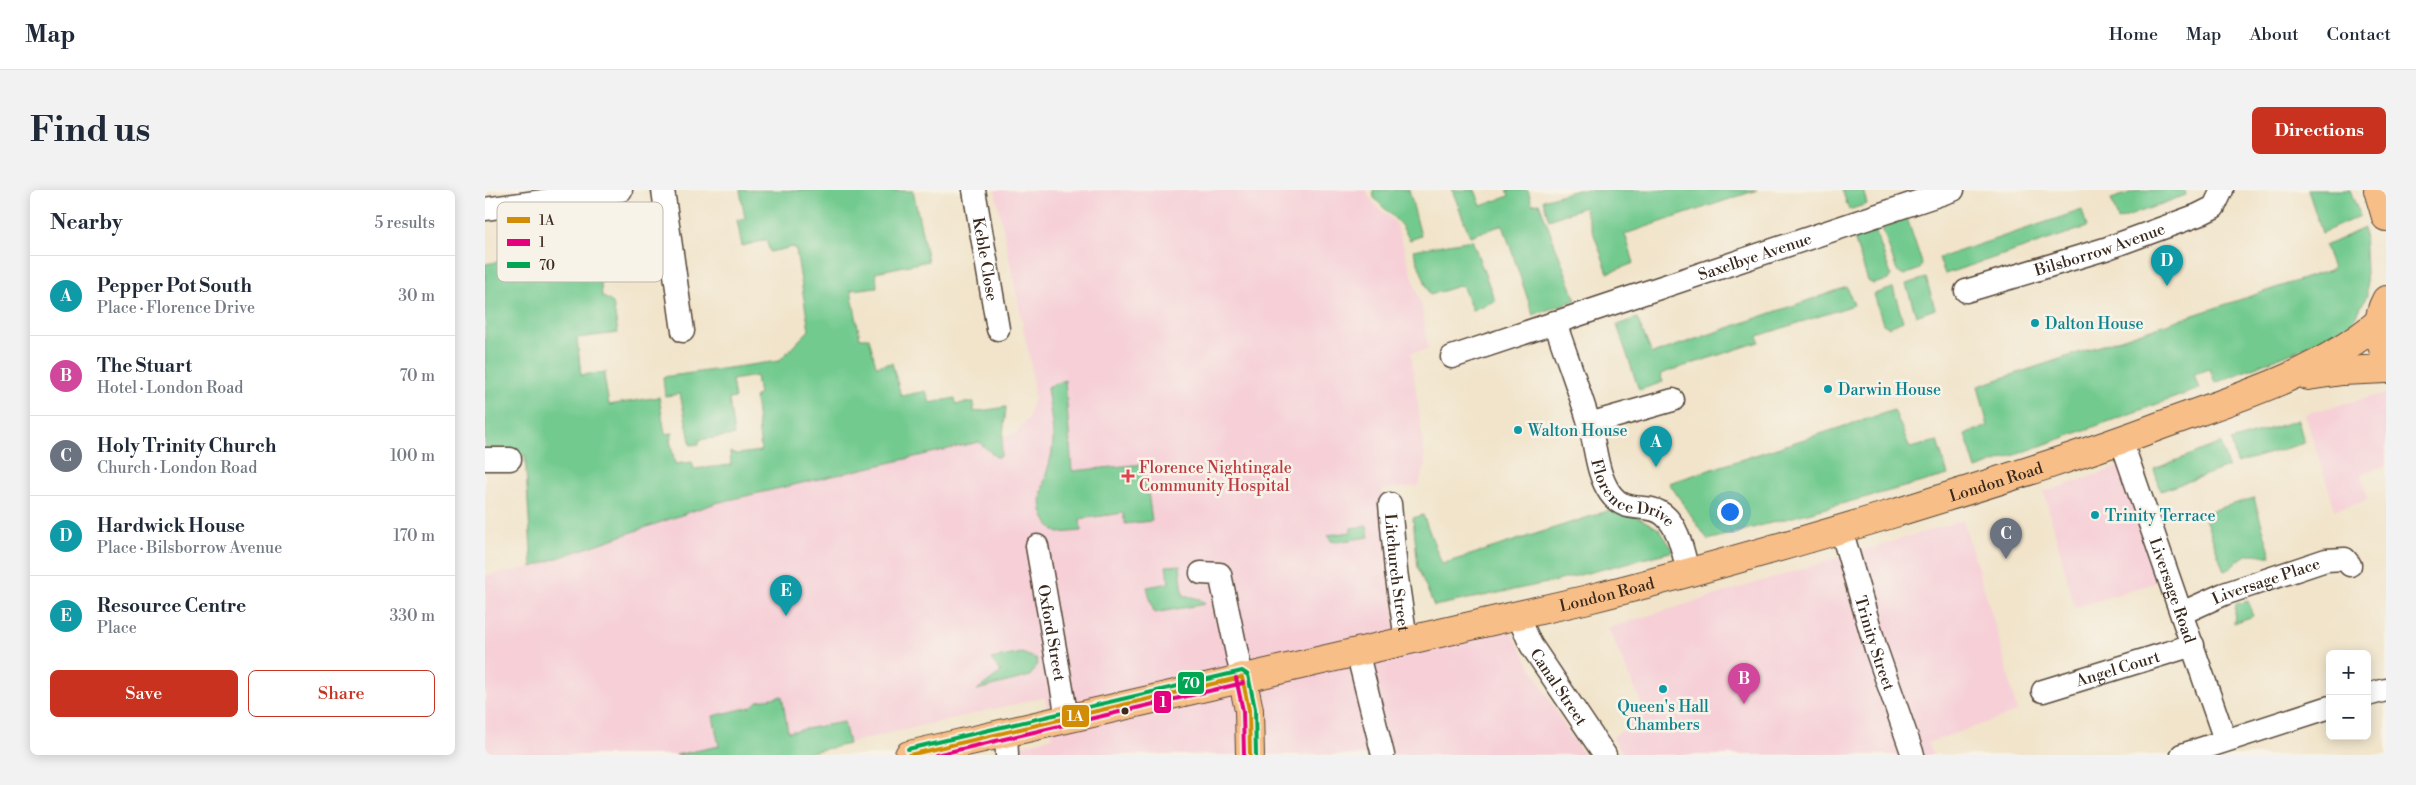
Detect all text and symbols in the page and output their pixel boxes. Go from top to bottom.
text: Map [25,20,75,50]
text: Home [2109,23,2158,46]
text: Map [2186,23,2222,46]
text: About [2250,23,2299,46]
text: Contact [2327,23,2391,46]
button: Directions [2252,107,2386,154]
text: Find us [30,109,150,152]
legend [497,202,663,282]
text: Nearby [50,210,123,236]
text: 1A [539,212,555,230]
text: 5 results [374,213,435,233]
street label: Keble Close [968,216,1002,303]
street label: Bilsborrow Avenue [2031,219,2168,281]
street label: Saxelbye Avenue [1696,229,1814,285]
text: 1 [539,234,545,252]
pin: D [2151,245,2183,286]
text: 70 [539,257,555,275]
text: Pepper Pot South [97,274,252,298]
text: A [60,286,72,306]
text: 30 m [398,286,435,306]
text: Place · Florence Drive [97,298,255,318]
place label: Dalton House [2045,314,2144,334]
marker: Dalton House [2029,317,2041,329]
text: The Stuart [97,354,192,378]
text: B [60,366,72,386]
text: 70 m [399,366,435,386]
text: Hotel · London Road [97,378,243,398]
place label: Darwin House [1838,380,1941,400]
marker: Darwin House [1822,383,1834,395]
place label: Walton House [1527,421,1628,441]
marker: Walton House [1512,424,1524,436]
pin: A [1640,426,1672,467]
text: Holy Trinity Church [97,434,276,458]
text: C [60,446,72,466]
text: 100 m [390,446,435,466]
street label: Florence Drive [1586,457,1679,531]
text: Church · London Road [97,458,257,478]
place label: Florence Nightingale Community Hospital [1139,458,1292,496]
street label: London Road [1947,458,2045,507]
marker: Florence Nightingale Community Hospital [1121,469,1135,483]
your location [1717,499,1743,525]
place label: Trinity Terrace [2105,506,2216,526]
marker: Trinity Terrace [2089,509,2101,521]
street label: Litchurch Street [1380,513,1414,633]
text: Hardwick House [97,514,245,538]
pin: C [1990,518,2022,559]
text: D [60,526,72,546]
text: 170 m [393,526,435,546]
street label: Liversage Road [2145,535,2200,646]
text: Place · Bilsborrow Avenue [97,538,282,558]
street label: Liversage Place [2209,554,2323,609]
street label: London Road [1557,573,1657,616]
pin: E [770,575,802,616]
street label: Oxford Street [1033,583,1069,683]
text: Resource Centre [97,594,246,618]
street label: Trinity Street [1850,594,1899,694]
text: E [60,606,72,626]
text: 330 m [389,606,435,626]
text: Place [97,618,137,638]
street label: Canal Street [1525,645,1591,730]
street label: Angel Court [2072,647,2163,692]
map controls [2326,650,2371,740]
button: + [2326,650,2371,695]
pin: B [1728,663,1760,704]
button: Save [50,670,238,717]
button: Share [248,670,435,717]
line badge: 70 [1177,671,1205,695]
text: 70 [1182,675,1200,693]
marker: Queen's Hall Chambers [1657,683,1669,695]
line badge: 1 [1153,690,1172,714]
text: 1 [1160,694,1167,712]
button: − [2326,695,2371,740]
place label: Queen's Hall Chambers [1617,697,1709,735]
line badge: 1A [1061,704,1090,728]
unlabelled marker [1120,706,1130,716]
text: 1A [1067,708,1084,726]

